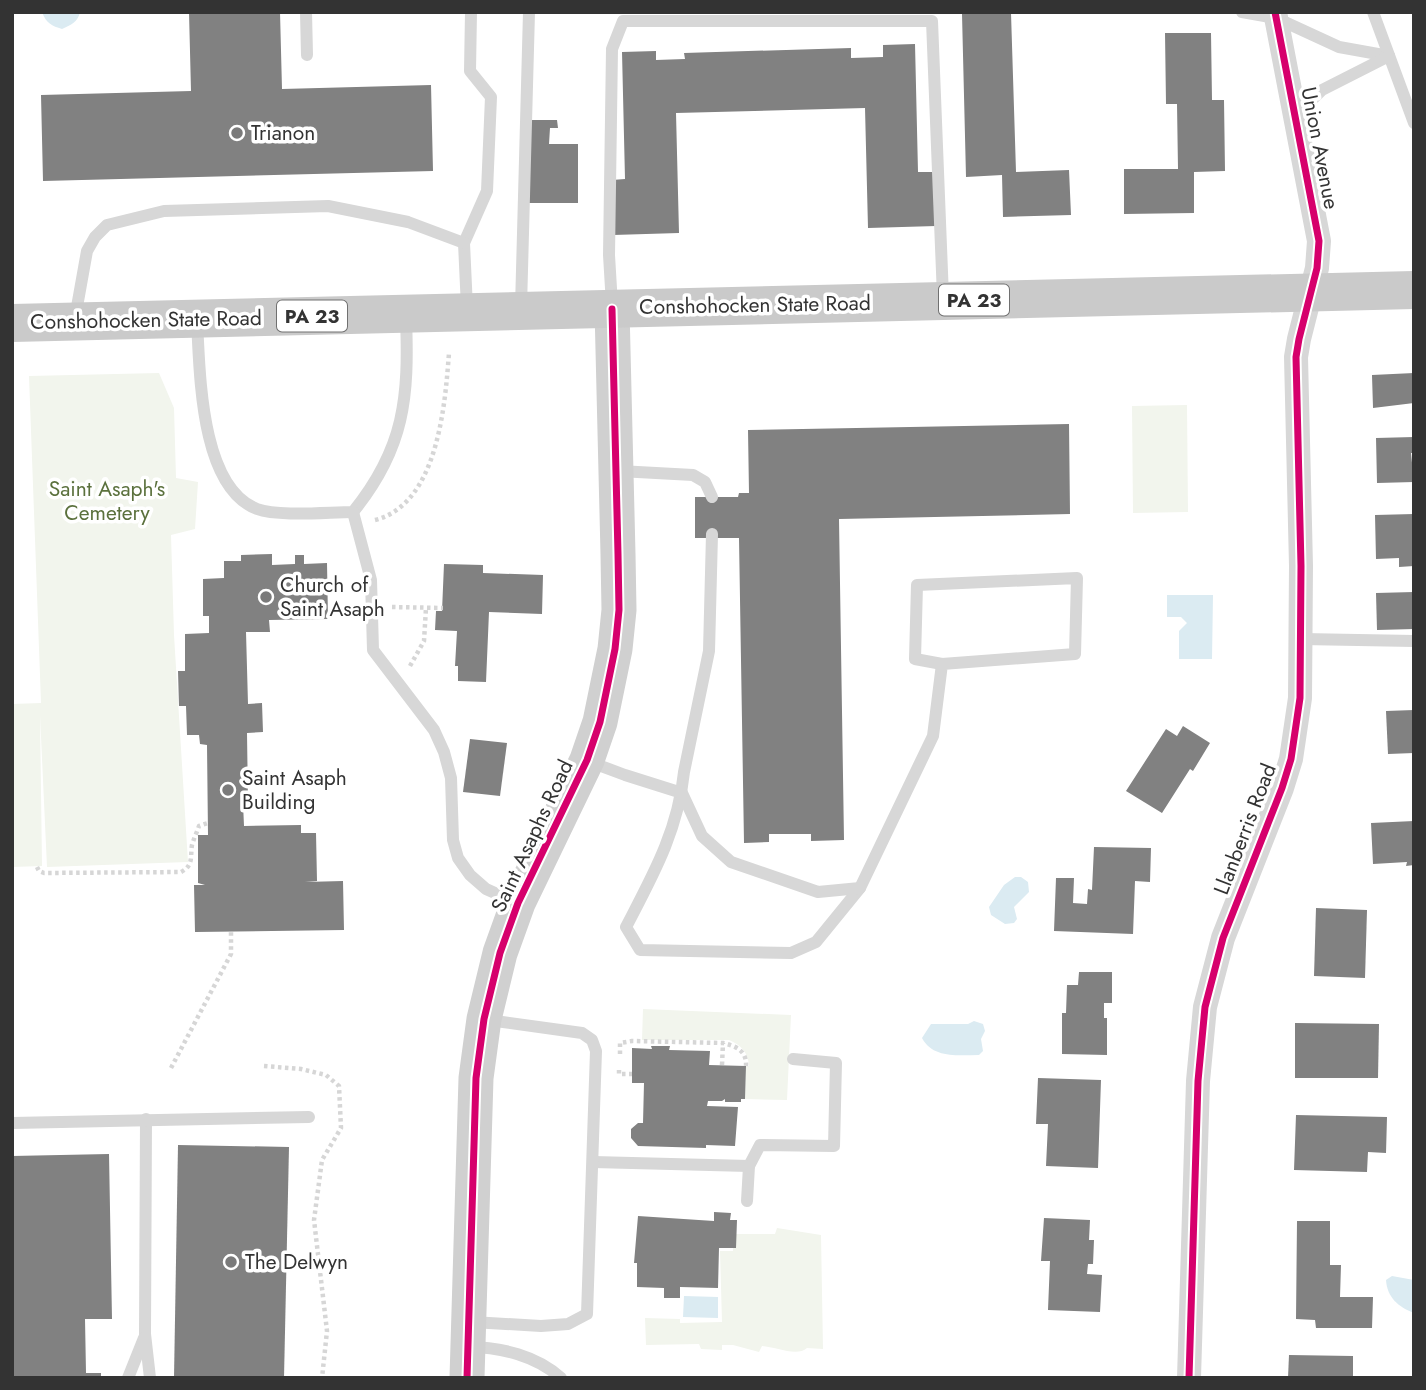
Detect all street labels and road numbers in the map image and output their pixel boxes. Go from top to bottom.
street label: Union Avenue [1293,84,1347,212]
road number: PA 23 [939,284,1009,316]
street label: Conshohocken State Road [639,288,871,322]
road number: PA 23 [277,300,347,332]
street label: Conshohocken State Road [30,303,262,337]
street label: Saint Asaphs Road [484,755,580,917]
street label: Llanberris Road [1206,759,1284,899]

